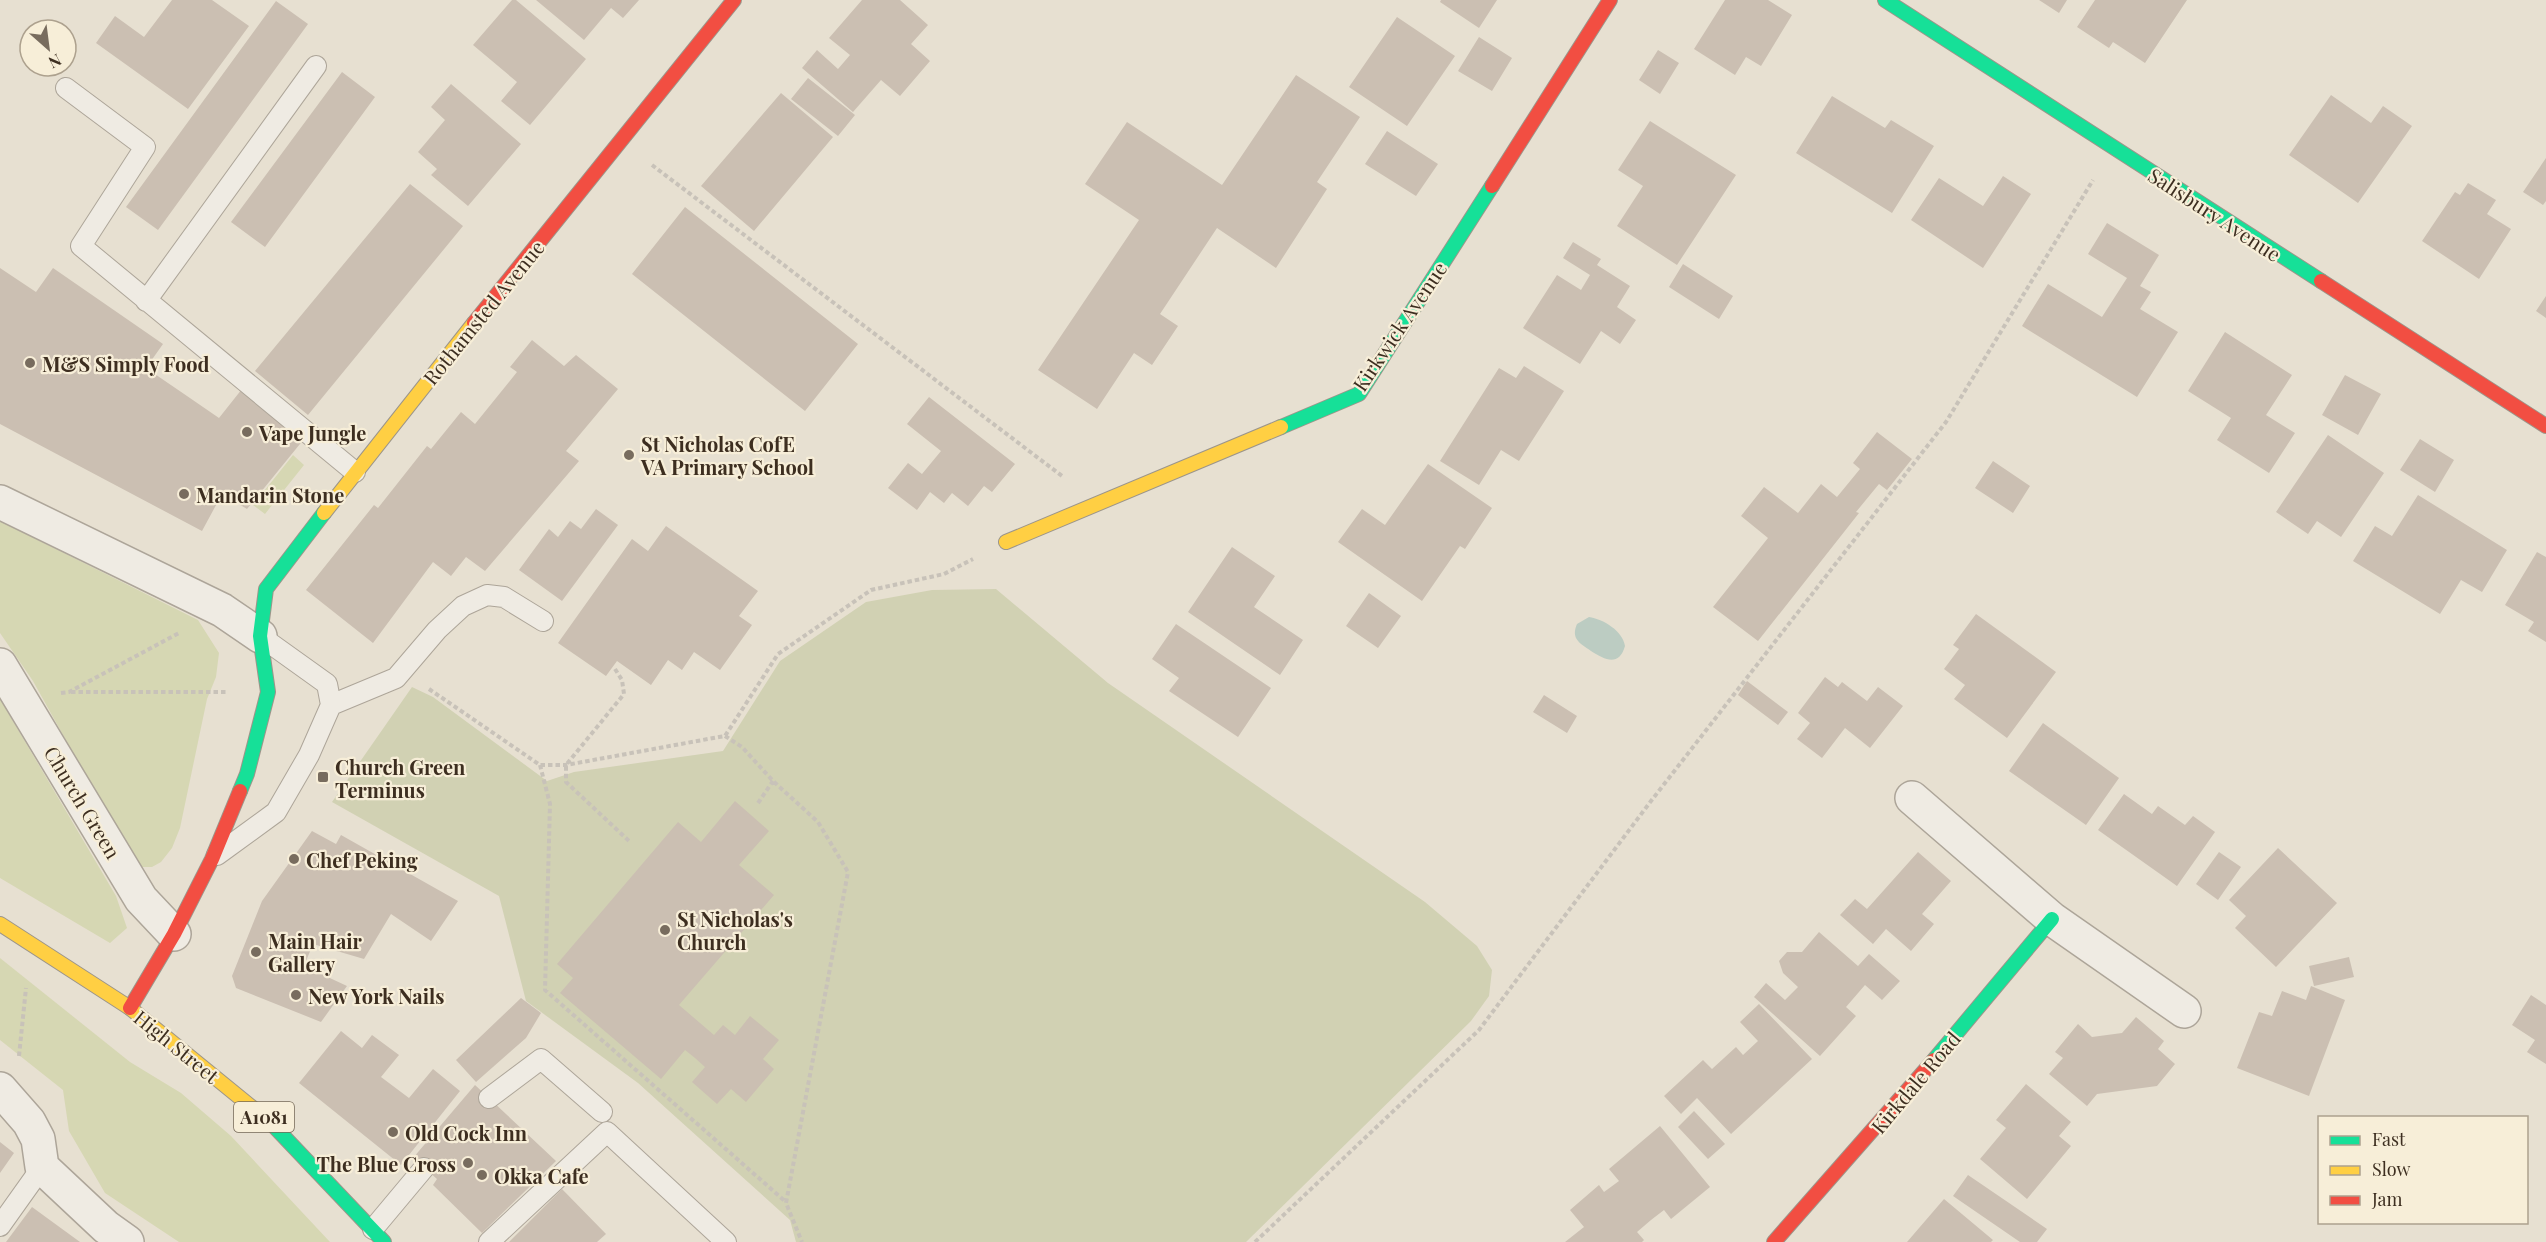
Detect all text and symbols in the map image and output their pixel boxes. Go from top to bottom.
north arrow [18,18,78,78]
text: N [45,50,65,74]
street label: Salisbury Avenue [2144,161,2286,267]
street label: Rothamsted Avenue [416,234,550,390]
street label: Kirkwick Avenue [1346,256,1452,396]
place label: M&S Simply Food [42,350,210,377]
marker: M&S Simply Food [23,356,37,370]
place label: Vape Jungle [258,419,366,446]
marker: Vape Jungle [240,425,254,439]
place label: St Nicholas CofE VA Primary School [640,430,814,480]
marker: St Nicholas CofE VA Primary School [622,448,636,462]
place label: Mandarin Stone [196,481,344,508]
marker: Mandarin Stone [177,487,191,501]
street label: Church Green [39,741,127,863]
place label: Church Green Terminus [335,753,466,803]
marker: Church Green Terminus [316,770,330,784]
place label: Chef Peking [306,846,418,873]
marker: Chef Peking [287,852,301,866]
place label: St Nicholas's Church [677,905,793,955]
marker: St Nicholas's Church [658,923,672,937]
place label: Main Hair Gallery [268,927,363,977]
marker: Main Hair Gallery [249,945,263,959]
place label: New York Nails [308,982,444,1009]
marker: New York Nails [289,988,303,1002]
street label: High Street [129,1003,226,1089]
street label: Kirkdale Road [1864,1025,1966,1139]
road number: A1081 [234,1102,294,1132]
legend [2318,1116,2528,1224]
place label: Old Cock Inn [405,1119,528,1146]
marker: Old Cock Inn [386,1125,400,1139]
text: Fast [2372,1127,2406,1151]
place label: The Blue Cross [317,1150,456,1177]
marker: The Blue Cross [461,1156,475,1170]
text: Slow [2372,1157,2410,1181]
place label: Okka Cafe [494,1162,589,1189]
marker: Okka Cafe [475,1168,489,1182]
text: Jam [2371,1187,2402,1211]

